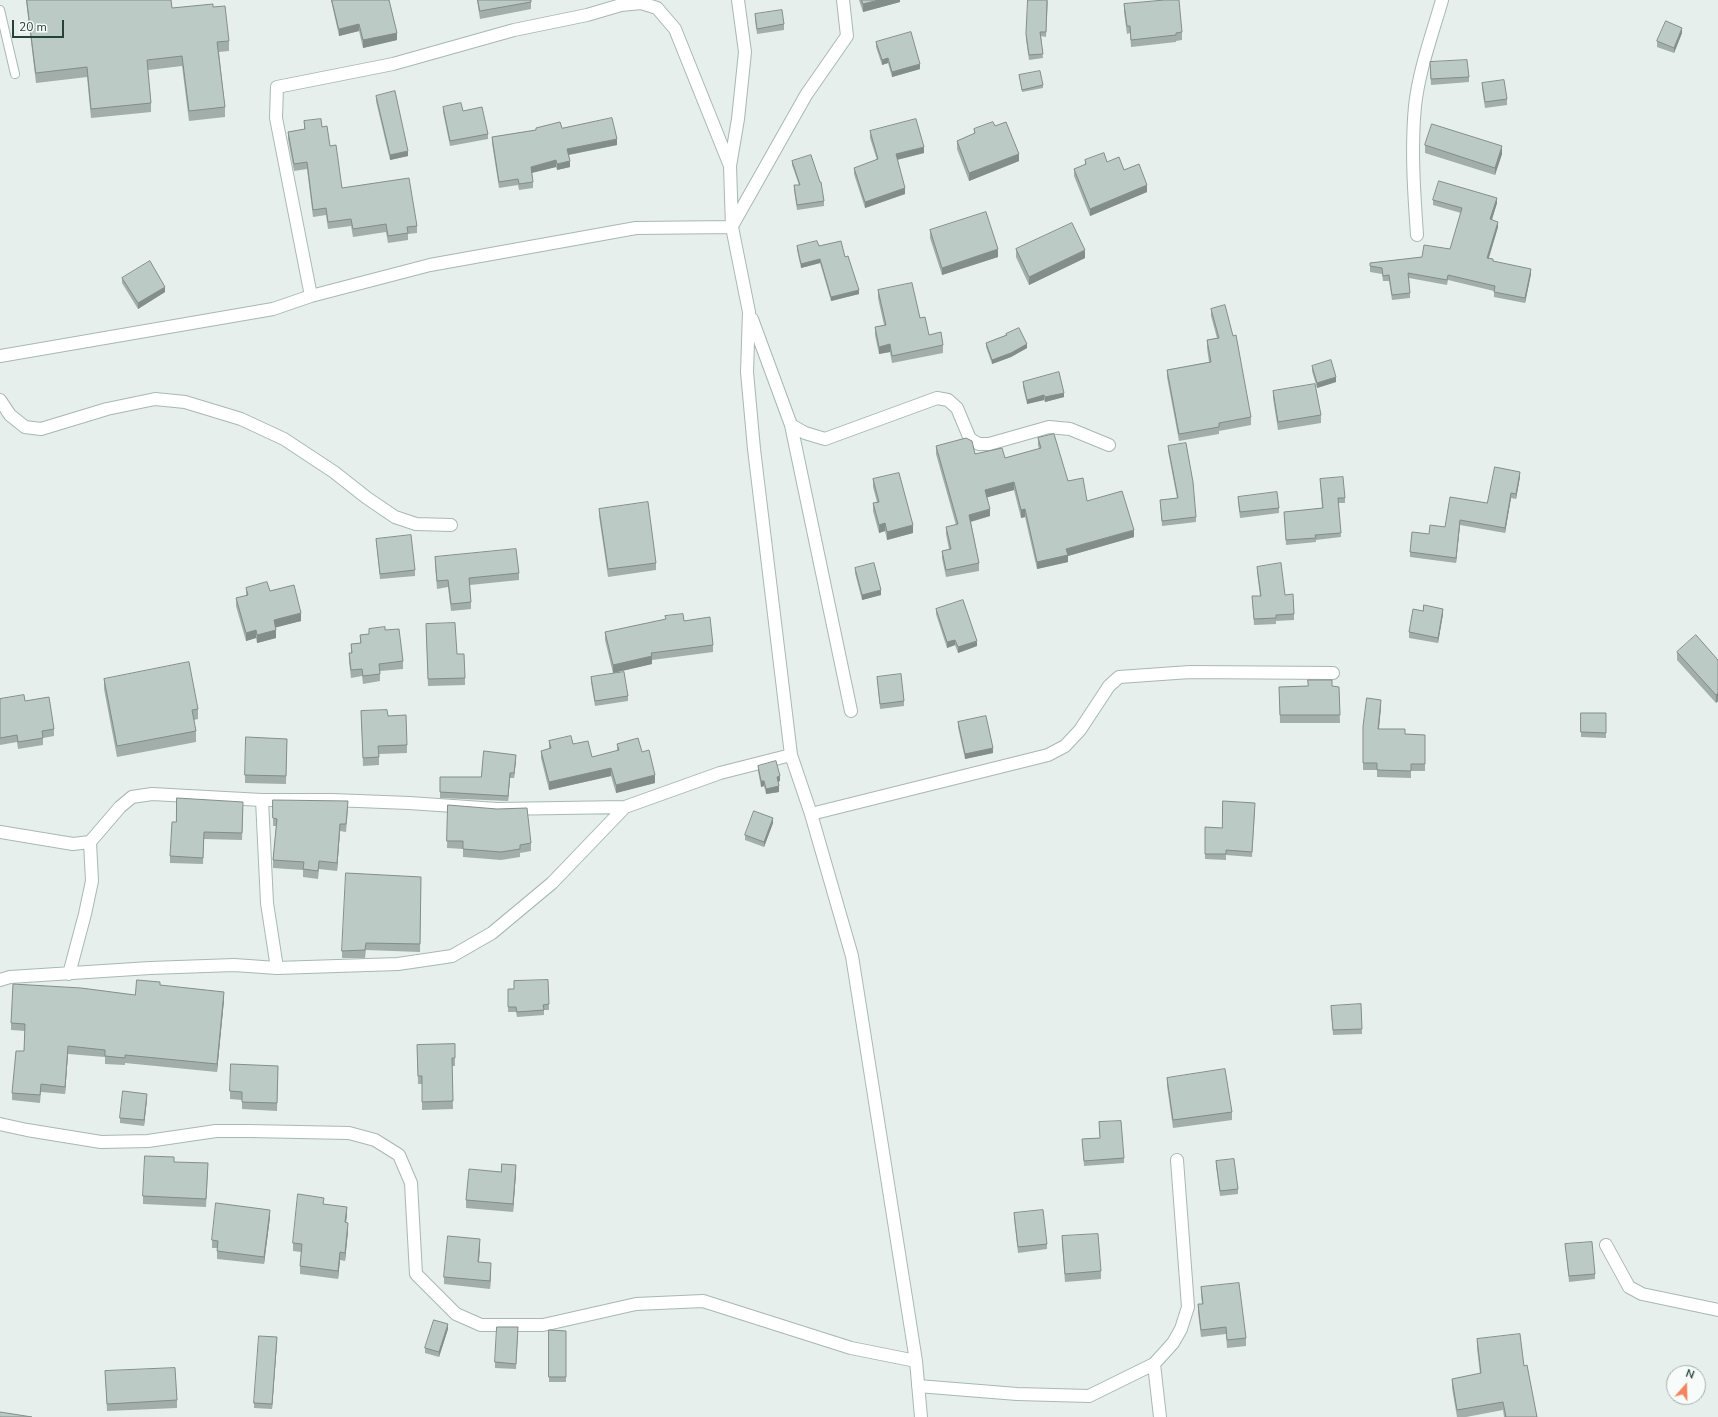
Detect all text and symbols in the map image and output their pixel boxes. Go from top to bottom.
scale bar [14,12,66,38]
text: 20 m [19,19,47,35]
north arrow [1666,1365,1706,1405]
text: N [1683,1366,1696,1383]

